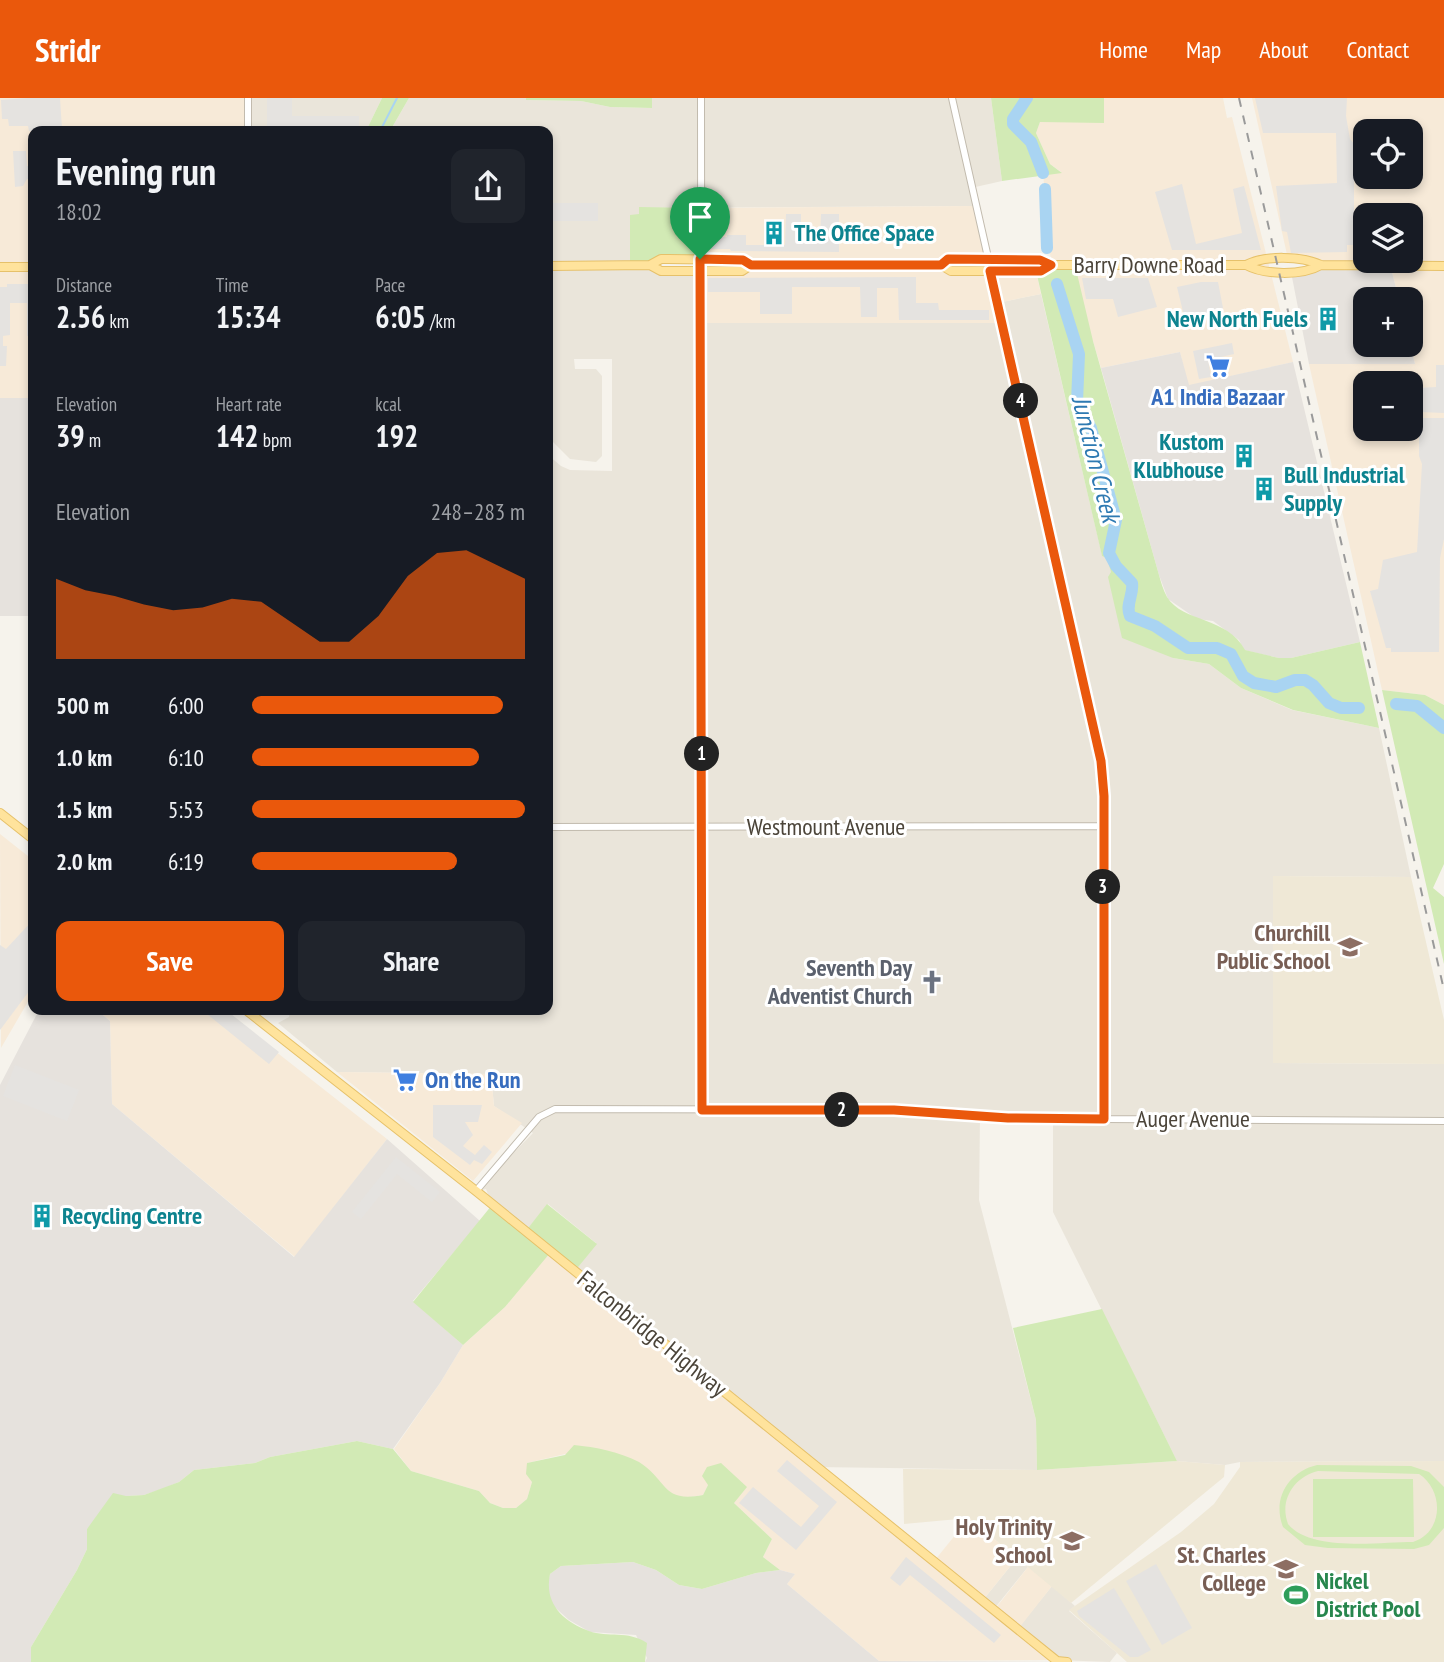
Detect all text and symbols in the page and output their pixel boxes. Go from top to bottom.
text: Stridr [35,28,101,71]
text: Home [1099,34,1148,65]
text: Map [1186,34,1221,65]
text: About [1259,34,1308,65]
text: Contact [1346,34,1409,65]
map controls [1353,119,1423,441]
button: locate [1353,119,1423,189]
text: Evening run [56,146,216,195]
button: share [451,149,525,223]
pin [670,187,730,259]
text: 18:02 [56,197,102,226]
icon: arrive [681,198,719,236]
button: layers [1353,203,1423,273]
place label: The Office Space [794,217,935,248]
building icon: The Office Space [760,219,788,247]
street label: Barry Downe Road [1074,249,1224,280]
text: Distance [56,273,112,297]
text: Time [216,273,249,297]
text: Pace [375,273,405,297]
button: + [1353,287,1423,357]
text: 2.56 [56,297,105,336]
text: 15:34 [216,297,281,336]
text: 6:05 [375,297,426,336]
place label: New North Fuels [1167,303,1308,334]
building icon: New North Fuels [1314,305,1342,333]
text: km [105,309,129,333]
text: /km [426,309,455,333]
supermarket icon: A1 India Bazaar [1204,352,1232,380]
button: − [1353,371,1423,441]
place label: A1 India Bazaar [1150,381,1286,412]
pin: 4 [1004,384,1038,418]
text: 4 [1016,388,1025,412]
water label: Junction Creek [1065,391,1129,528]
text: Elevation [56,392,117,416]
text: Heart rate [216,392,282,416]
text: kcal [375,392,401,416]
text: 39 [56,416,85,455]
text: 142 [216,416,259,455]
text: 192 [375,416,418,455]
place label: Kustom Klubhouse [1134,426,1224,485]
text: m [85,428,101,452]
text: bpm [259,428,292,452]
building icon: Kustom Klubhouse [1230,442,1258,470]
place label: Bull Industrial Supply [1284,459,1405,518]
building icon: Bull Industrial Supply [1250,475,1278,503]
text: Elevation [56,497,130,526]
text: 248–283 m [431,497,525,526]
text: 500 m [56,691,109,720]
text: 6:00 [168,691,204,720]
pin: 1 [684,736,720,772]
text: 1 [697,741,706,765]
text: 1.0 km [56,743,112,772]
text: 6:10 [168,743,204,772]
text: 1.5 km [56,795,112,824]
text: 5:53 [168,795,204,824]
street label: Westmount Avenue [747,811,905,842]
text: 2.0 km [56,847,112,876]
text: 6:19 [168,847,204,876]
pin: 3 [1086,870,1120,904]
text: 3 [1098,874,1107,898]
place label: Churchill Public School [1217,917,1330,976]
button: Save [56,921,284,1001]
button: Share [298,921,525,1001]
school or university icon: Churchill Public School [1336,933,1364,961]
place label: Seventh Day Adventist Church [767,952,912,1011]
church icon: Seventh Day Adventist Church [918,968,946,996]
place label: On the Run [425,1064,520,1095]
supermarket icon: On the Run [391,1066,419,1094]
pin: 2 [824,1093,860,1128]
text: 2 [837,1097,846,1121]
street label: Auger Avenue [1136,1103,1250,1134]
place label: Recycling Centre [62,1200,202,1231]
building icon: Recycling Centre [28,1202,56,1230]
street label: Falconbridge Highway [571,1264,734,1404]
place label: Holy Trinity School [956,1511,1052,1570]
school or university icon: Holy Trinity School [1058,1527,1086,1555]
place label: St. Charles College [1177,1539,1266,1598]
school or university icon: St. Charles College [1272,1555,1300,1583]
place label: Nickel District Pool [1316,1565,1420,1624]
sports icon: Nickel District Pool [1282,1581,1310,1609]

